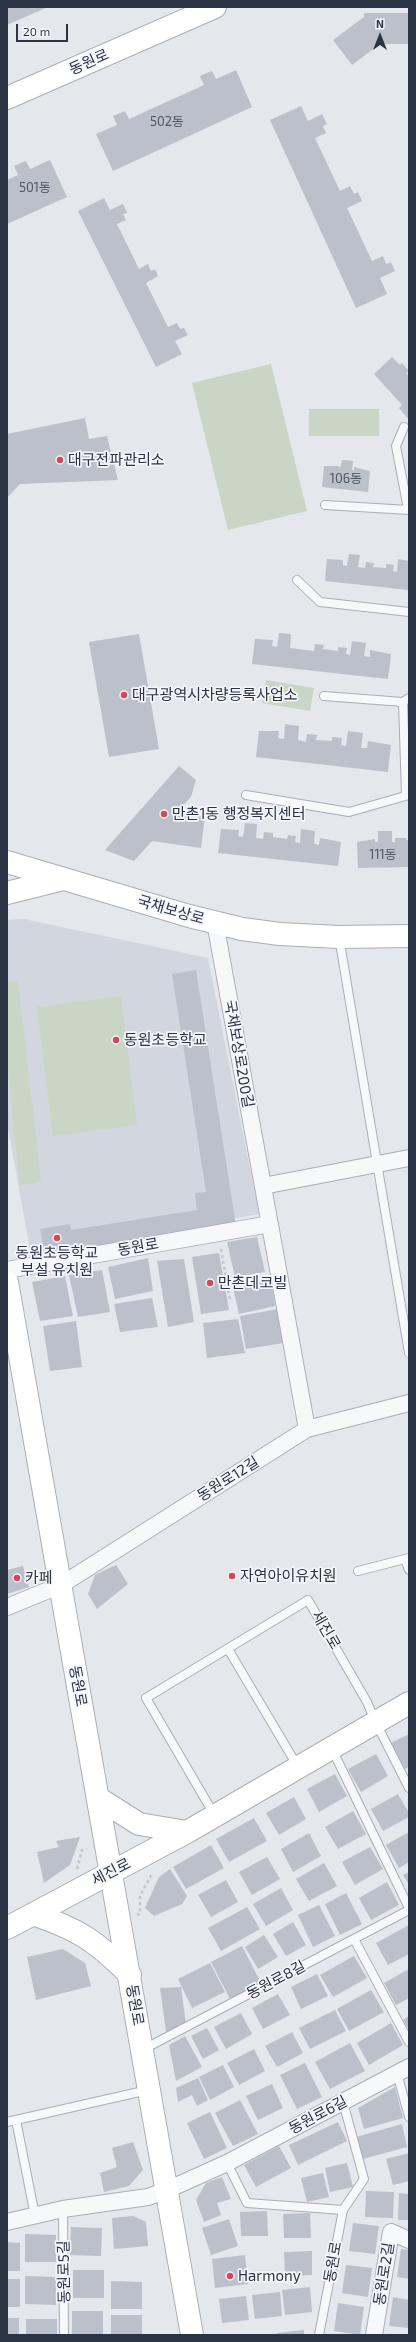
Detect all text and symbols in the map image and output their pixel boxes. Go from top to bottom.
scale bar [18,16,70,42]
north arrow [360,16,400,56]
text: N [376,17,384,30]
text: 20 m [23,24,50,38]
street label: 동원로 [66,45,112,79]
house number: 502동 [150,114,184,130]
house number: 501동 [19,180,51,196]
place label: 대구전파관리소 [68,451,165,469]
marker: 대구전파관리소 [55,455,65,465]
house number: 106동 [330,471,362,487]
place label: 대구광역시차량등록사업소 [132,686,298,704]
marker: 대구광역시차량등록사업소 [119,690,129,700]
place label: 만촌1동 행정복지센터 [172,805,306,823]
marker: 만촌1동 행정복지센터 [159,809,169,819]
house number: 111동 [369,847,397,863]
street label: 국채보상로 [135,892,207,928]
street label: 국채보상로200길 [221,999,257,1109]
place label: 동원초등학교 [124,1031,207,1049]
marker: 동원초등학교 [111,1035,121,1045]
marker: 동원초등학교 부설 유치원 [52,1233,62,1243]
street label: 동원로 [116,1235,160,1259]
place label: 동원초등학교 부설 유치원 [16,1244,98,1279]
place label: 만촌데코빌 [218,1274,287,1292]
marker: 만촌데코빌 [205,1278,215,1288]
street label: 동원로12길 [194,1453,262,1505]
place label: 자연아이유치원 [240,1567,337,1585]
place label: 카페 [25,1569,53,1587]
marker: 자연아이유치원 [227,1571,237,1581]
marker: 카페 [12,1573,22,1583]
street label: 세진로 [308,1608,344,1652]
street label: 동원로 [66,1664,90,1708]
street label: 세진로 [88,1855,134,1889]
street label: 동원로8길 [243,1957,309,2003]
street label: 동원로 [123,1983,147,2027]
street label: 동원로6길 [286,2092,350,2138]
street label: 동원로5길 [54,2240,74,2304]
street label: 동원로 [321,2240,345,2284]
street label: 동원로2길 [370,2241,398,2307]
place label: Harmony [238,2267,301,2285]
marker: Harmony [225,2271,235,2281]

